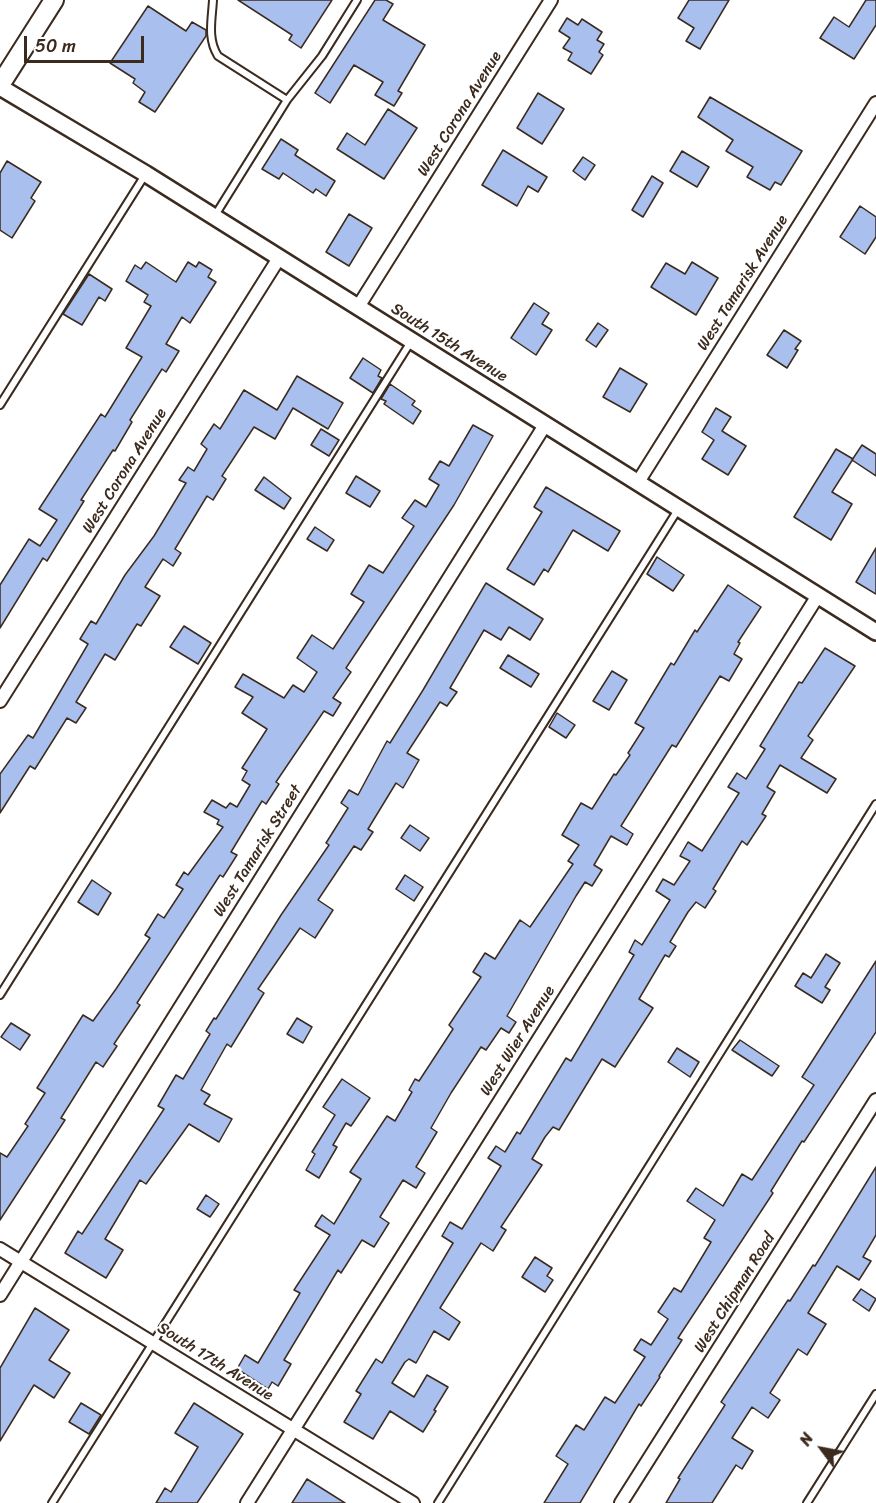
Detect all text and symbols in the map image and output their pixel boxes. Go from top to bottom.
scale bar [27,24,147,62]
text: 50 m [35,30,76,62]
street label: West Corona Avenue [414,48,506,180]
street label: West Tamarisk Avenue [693,212,793,354]
street label: South 15th Avenue [387,299,511,387]
street label: West Corona Avenue [79,405,171,537]
street label: West Tamarisk Street [210,782,306,920]
street label: West Wier Avenue [477,983,559,1099]
street label: West Chipman Road [690,1230,780,1356]
street label: South 17th Avenue [154,1319,276,1405]
north arrow [792,1419,852,1479]
text: N [791,1427,822,1452]

